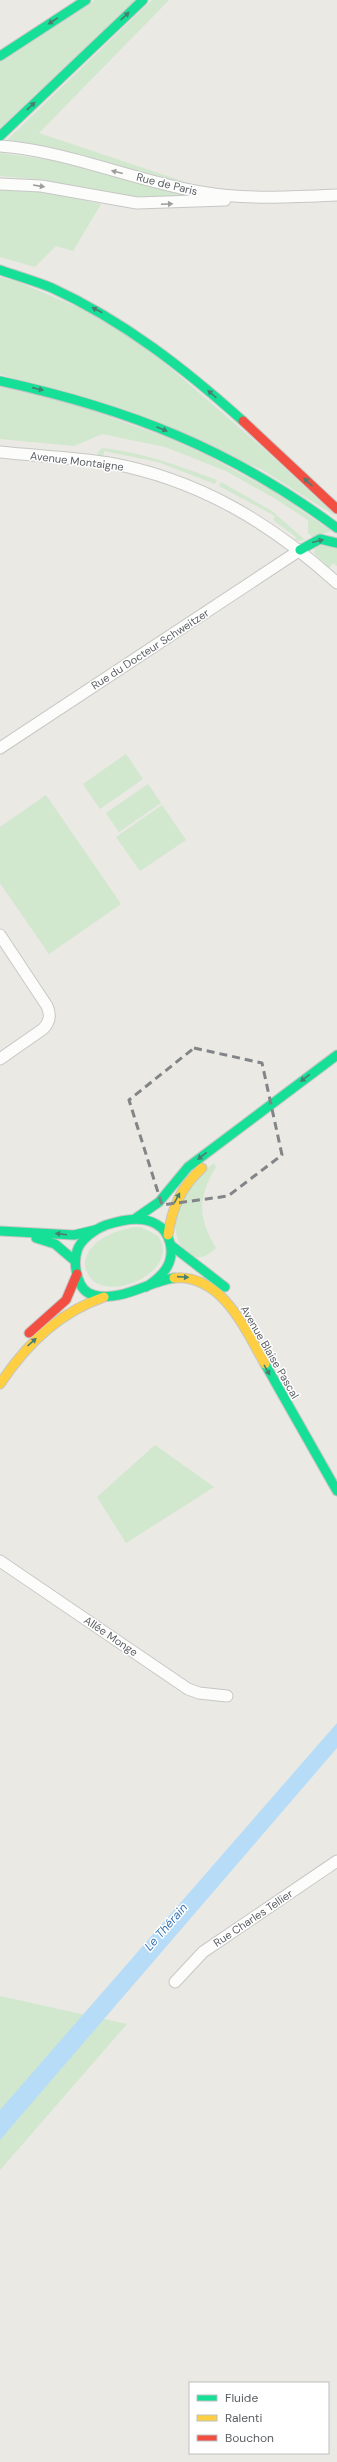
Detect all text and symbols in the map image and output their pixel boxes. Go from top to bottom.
one-way arrow [120,12,130,21]
one-way arrow [47,18,59,25]
one-way arrow [26,101,36,111]
one-way arrow [111,168,124,174]
street label: Rue de Paris [135,170,199,198]
one-way arrow [33,183,45,189]
one-way arrow [161,200,173,207]
one-way arrow [91,306,103,313]
one-way arrow [32,387,44,393]
one-way arrow [207,390,218,399]
one-way arrow [156,426,168,432]
street label: Avenue Montaigne [29,448,125,474]
one-way arrow [303,478,313,487]
one-way arrow [312,538,324,544]
street label: Rue du Docteur Schweitzer [88,606,212,692]
one-way arrow [300,1073,311,1082]
one-way arrow [196,1152,207,1161]
one-way arrow [174,1192,181,1204]
one-way arrow [55,1231,67,1237]
one-way arrow [177,1274,189,1281]
street label: Avenue Blaise Pascal [238,1303,302,1401]
one-way arrow [27,1337,37,1347]
one-way arrow [263,1364,270,1376]
street label: Allée Monge [81,1613,141,1659]
street label: Rue Charles Tellier [211,1886,295,1950]
water label: Le Thérain [141,1900,191,1954]
legend [189,2382,329,2454]
text: Fluide [225,2390,258,2406]
text: Ralenti [225,2410,263,2426]
text: Bouchon [225,2430,274,2446]

